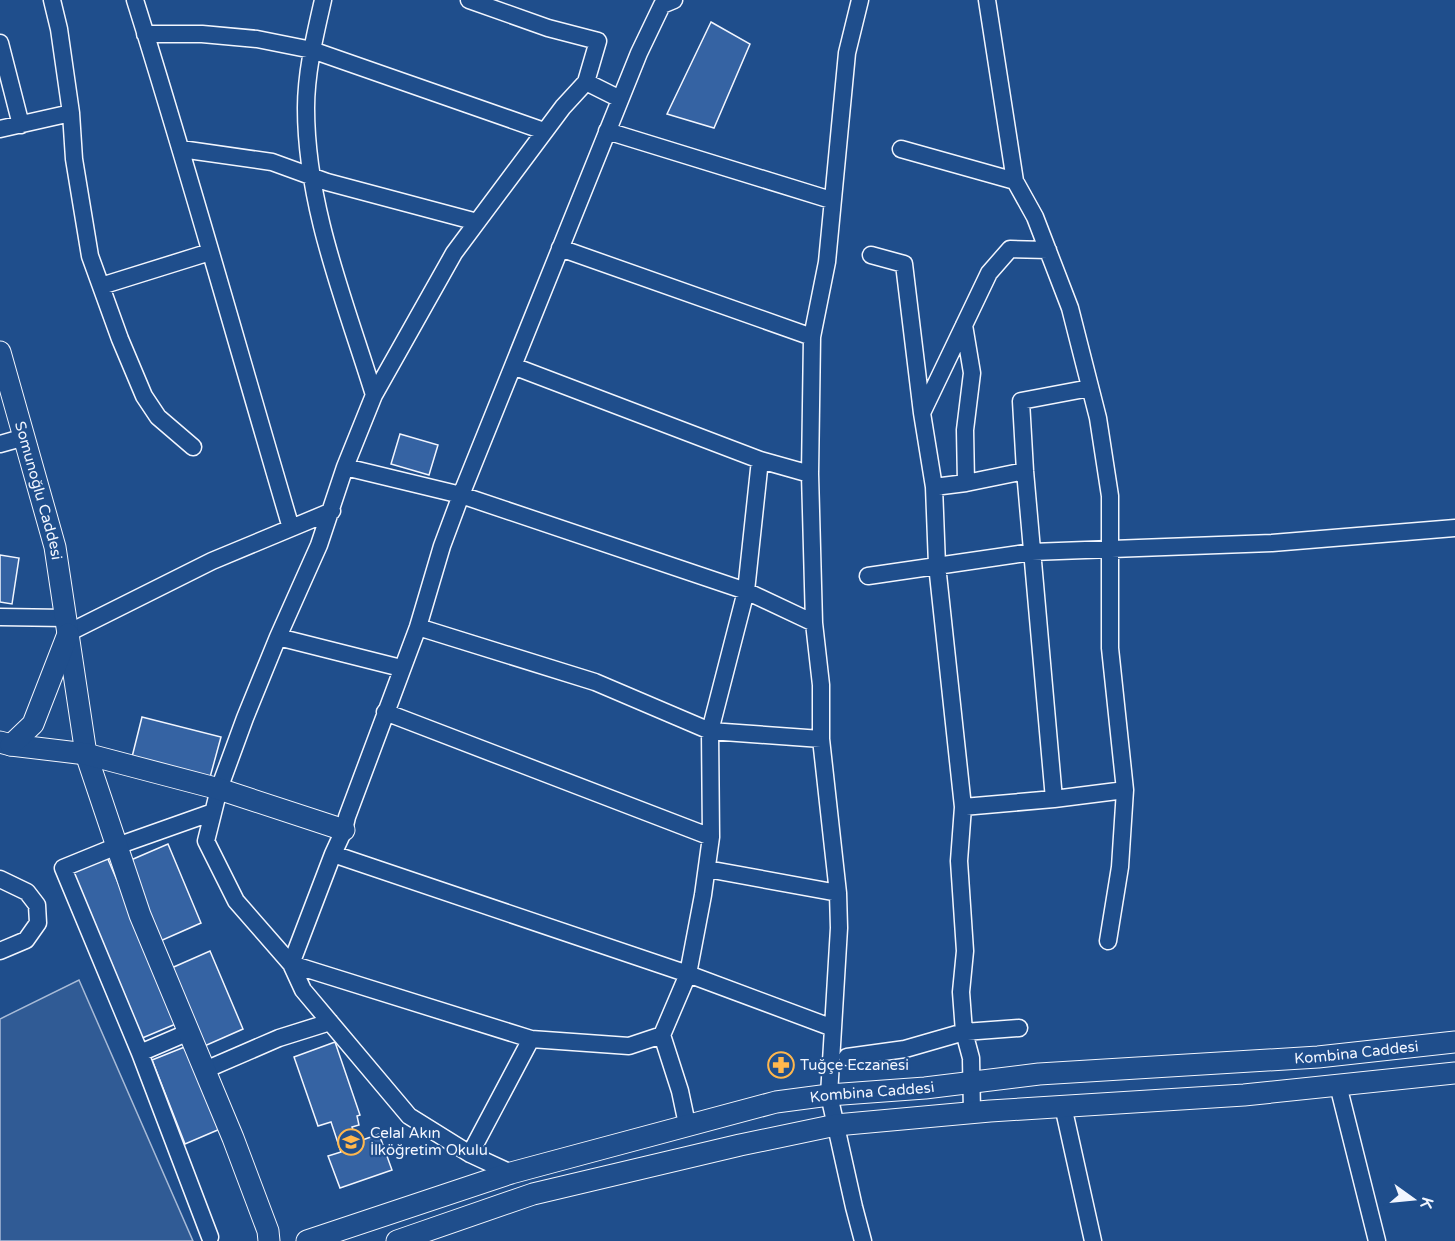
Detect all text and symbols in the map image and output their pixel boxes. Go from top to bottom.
street label: Somunoğlu Caddesi [11,419,66,561]
street label: Kombina Caddesi [1294,1037,1419,1067]
pharmacy icon: Tuğçe Eczanesi [766,1050,796,1080]
place label: Tuğçe Eczanesi [800,1056,909,1074]
street label: Kombina Caddesi [809,1078,935,1106]
place label: Celal Akın İlköğretim Okulu [370,1124,488,1159]
school or university icon: Celal Akın İlköğretim Okulu [336,1127,366,1157]
north arrow [1383,1169,1443,1229]
text: K [1415,1195,1438,1211]

